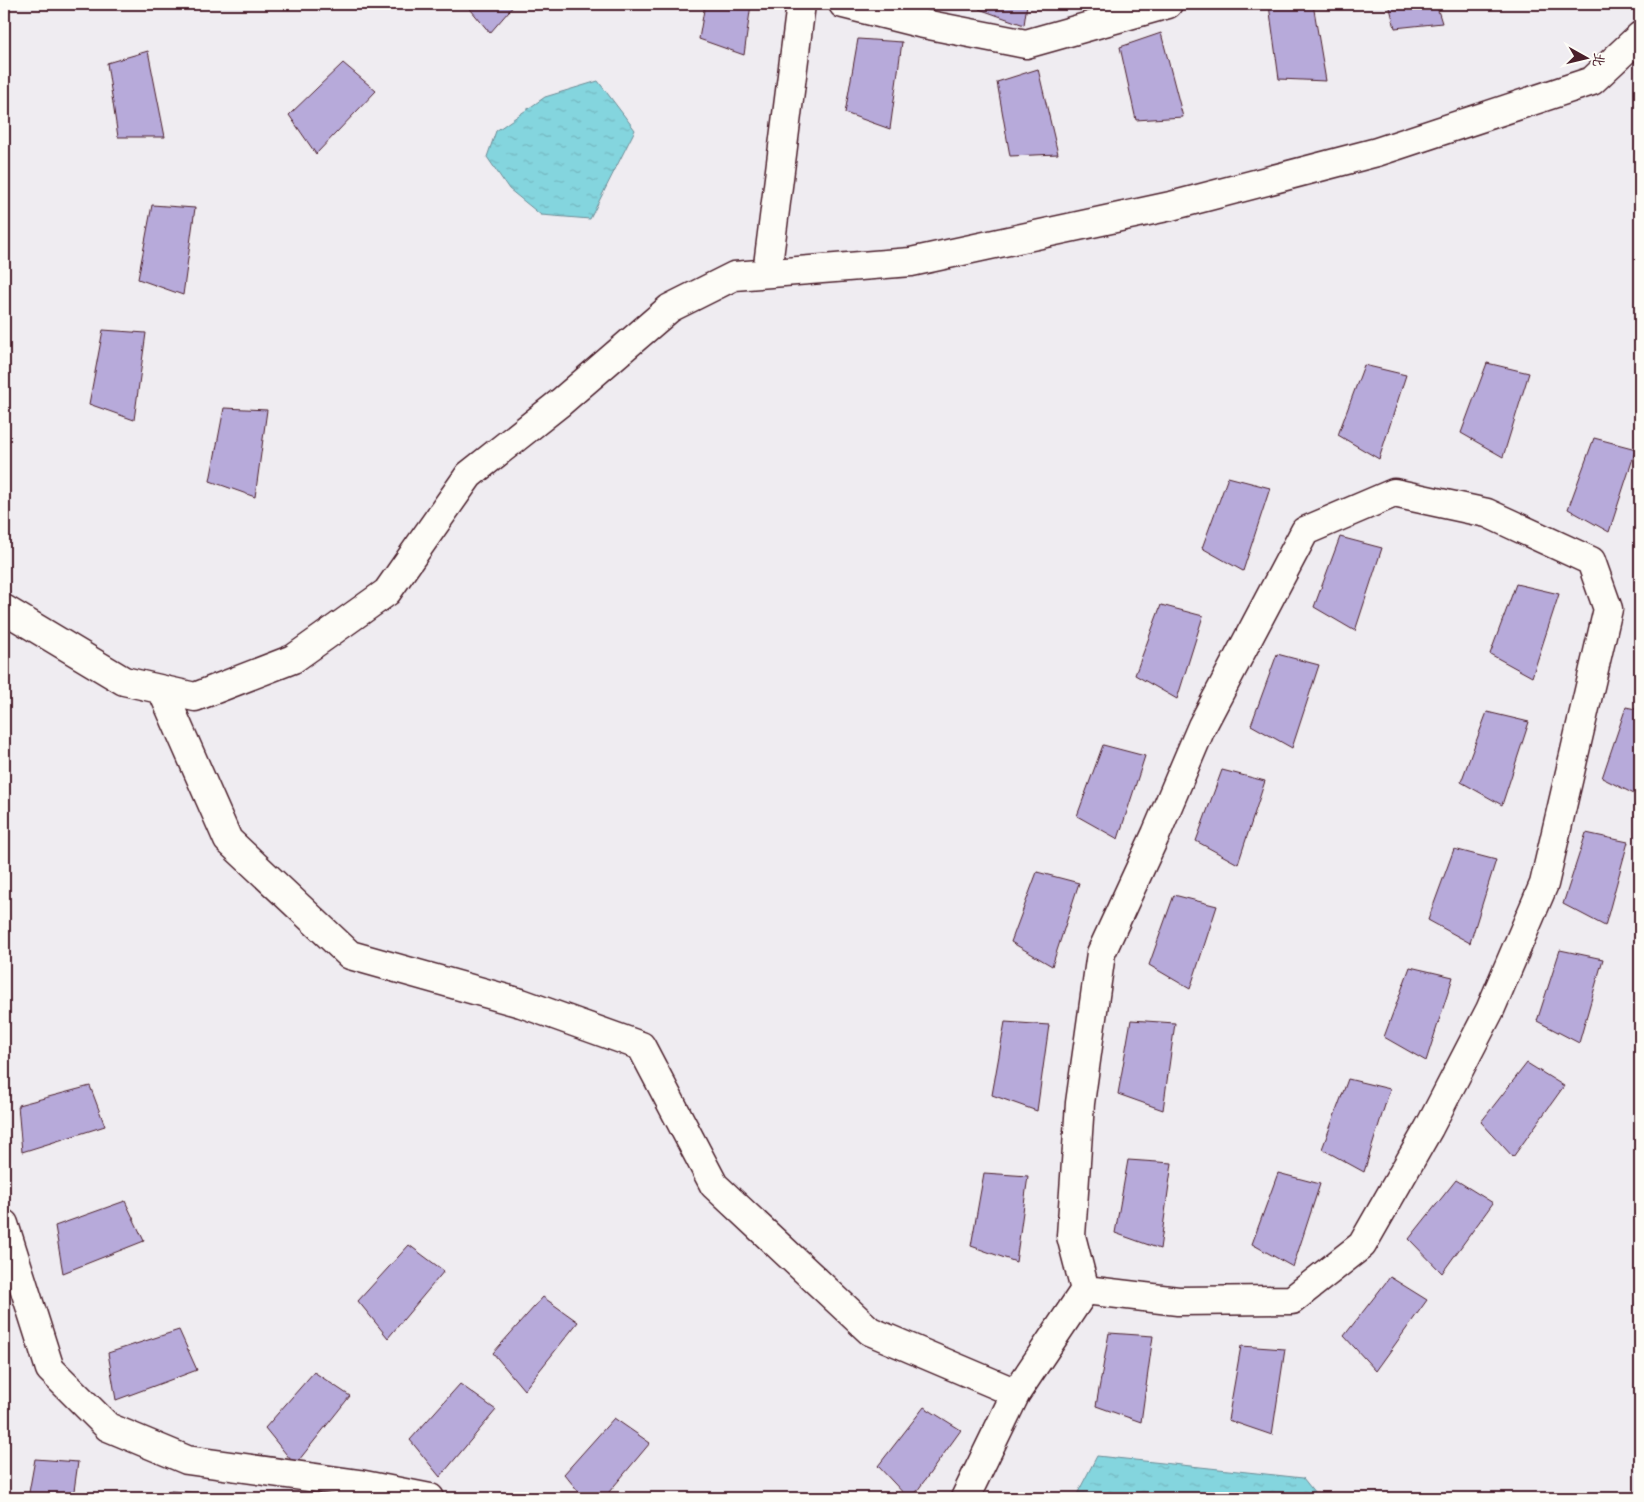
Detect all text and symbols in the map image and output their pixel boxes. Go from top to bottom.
north arrow [1562,32,1612,82]
text: 北 [1587,51,1606,68]

